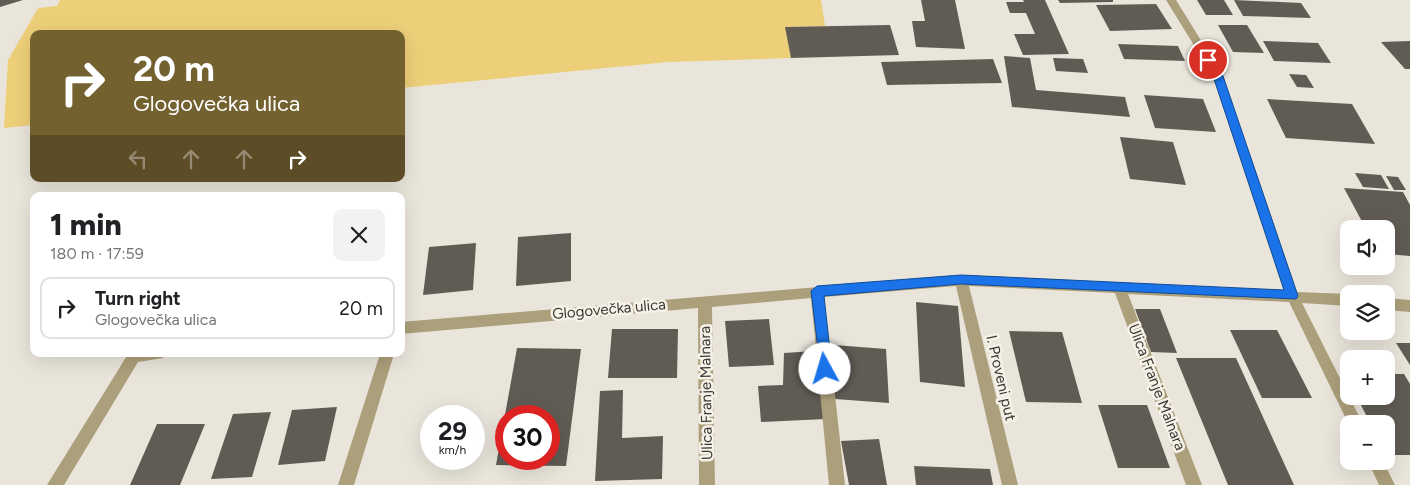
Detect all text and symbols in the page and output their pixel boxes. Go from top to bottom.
pin [1187,39,1229,81]
icon: arrive [1194,46,1222,74]
text: 20 m [133,48,215,90]
icon: right [50,50,115,115]
text: Glogovečka ulica [133,90,300,117]
icon: left [124,145,152,173]
icon: ahead [177,145,205,173]
icon: ahead [230,145,258,173]
icon: right [283,145,311,173]
text: 1 min [50,206,122,243]
button: close [333,209,385,261]
map controls [1340,220,1395,470]
button: sound [1340,220,1395,275]
text: 180 m · 17:59 [50,244,144,263]
button: layers [1340,285,1395,340]
text: Turn right [95,287,181,310]
icon: right [52,294,80,322]
street label: Glogovečka ulica [551,295,667,323]
text: 20 m [339,297,383,320]
text: Glogovečka ulica [95,310,217,329]
street label: Ulica Franje Malnara [1125,321,1189,453]
street label: Ulica Franje Malnara [696,326,716,460]
street label: I. Proveni put [982,333,1020,423]
position arrow [798,342,850,394]
button: + [1340,350,1395,405]
speed limit sign: 30 [495,405,560,470]
button: − [1340,415,1395,470]
text: 29 [438,416,467,446]
text: km/h [439,443,466,457]

